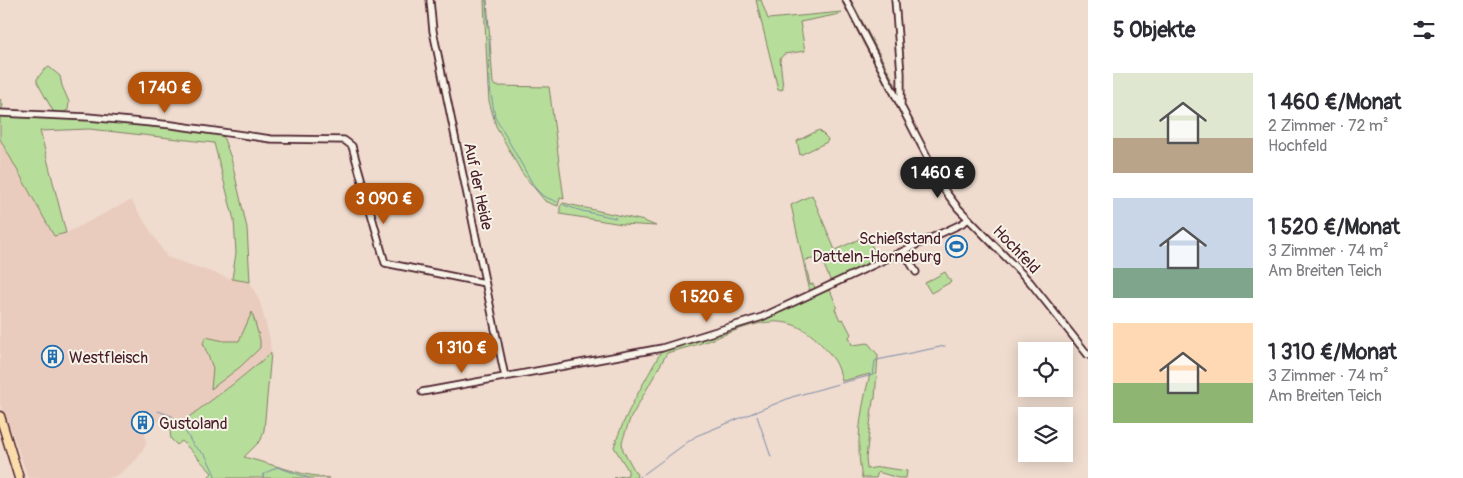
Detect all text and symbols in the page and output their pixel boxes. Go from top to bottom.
icon: filters [1410,16,1438,44]
text: 5 Objekte [1113,17,1195,44]
pin: 1 740 € [119,72,211,114]
text: 1 740 € [139,78,191,98]
text: 1 460 €/Monat [1268,89,1401,116]
icon: home [1153,93,1213,153]
text: 2 Zimmer · 72 m² [1268,116,1388,136]
text: Hochfeld [1268,136,1327,156]
street label: Auf der Heide [459,141,497,232]
pin: 1 460 € [892,156,984,199]
text: 1 460 € [911,163,965,183]
pin: 3 090 € [338,182,430,225]
text: 3 090 € [356,189,412,209]
text: 1 520 €/Monat [1268,214,1400,241]
icon: home [1153,218,1213,278]
street label: Hochfeld [988,221,1044,278]
place label: Schießstand Datteln-Horneburg [813,229,941,267]
sports icon: Schießstand Datteln-Horneburg [945,235,969,259]
text: 3 Zimmer · 74 m² [1268,241,1389,261]
text: Am Breiten Teich [1268,261,1382,281]
pin: 1 520 € [661,280,753,323]
text: 1 520 € [681,287,733,307]
pin: 1 310 € [416,332,508,374]
text: 1 310 € [437,338,487,358]
text: 1 310 €/Monat [1268,339,1397,366]
map controls [1018,342,1073,462]
button: locate [1018,342,1073,397]
icon: home [1153,343,1213,403]
building icon: Westfleisch [41,345,65,369]
place label: Westfleisch [69,348,148,368]
text: 3 Zimmer · 74 m² [1268,366,1389,386]
text: Am Breiten Teich [1268,386,1382,406]
button: layers [1018,407,1073,462]
building icon: Gustoland [131,411,155,435]
place label: Gustoland [159,414,228,434]

